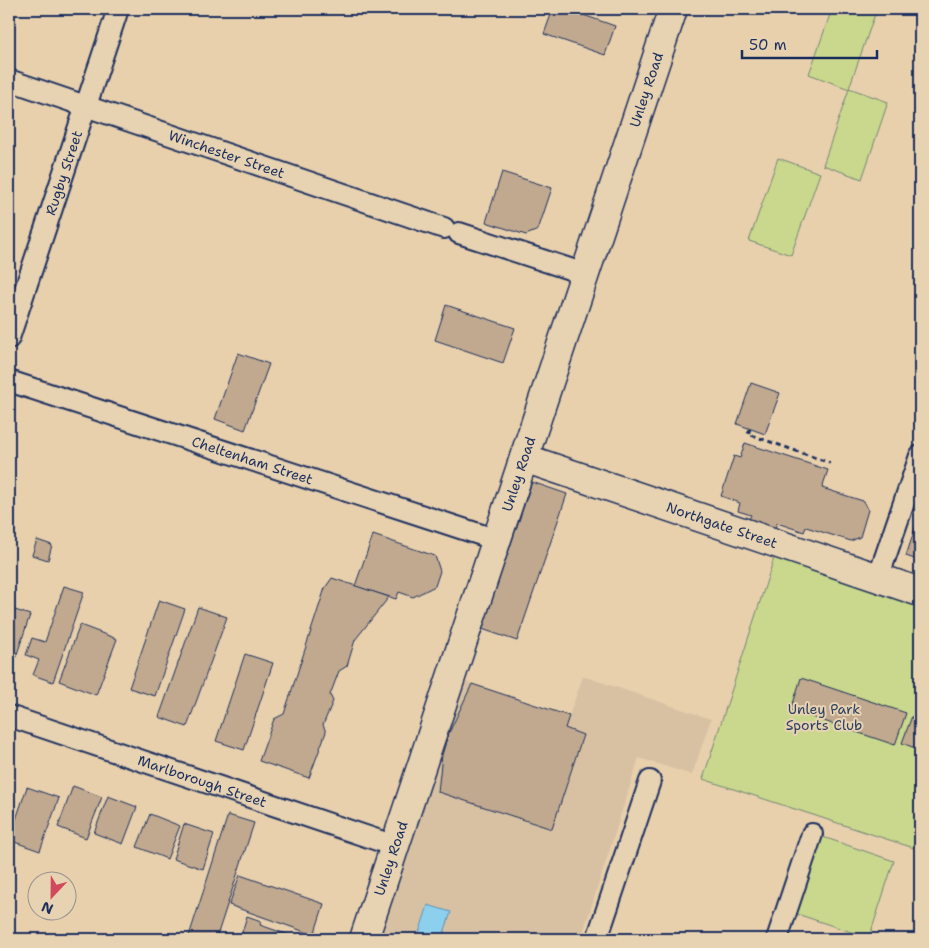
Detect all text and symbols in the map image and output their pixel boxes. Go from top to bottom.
scale bar [742,28,876,60]
text: 50 m [749,35,787,55]
street label: Unley Road [625,50,667,129]
street label: Winchester Street [166,126,287,182]
street label: Rugby Street [41,128,86,218]
street label: Cheltenham Street [190,432,315,488]
street label: Unley Road [498,434,539,514]
street label: Northgate Street [664,498,780,552]
park label: Unley Park Sports Club [786,700,862,734]
street label: Marlborough Street [136,751,269,811]
street label: Unley Road [370,818,412,898]
north arrow [28,870,78,920]
text: N [39,898,56,918]

